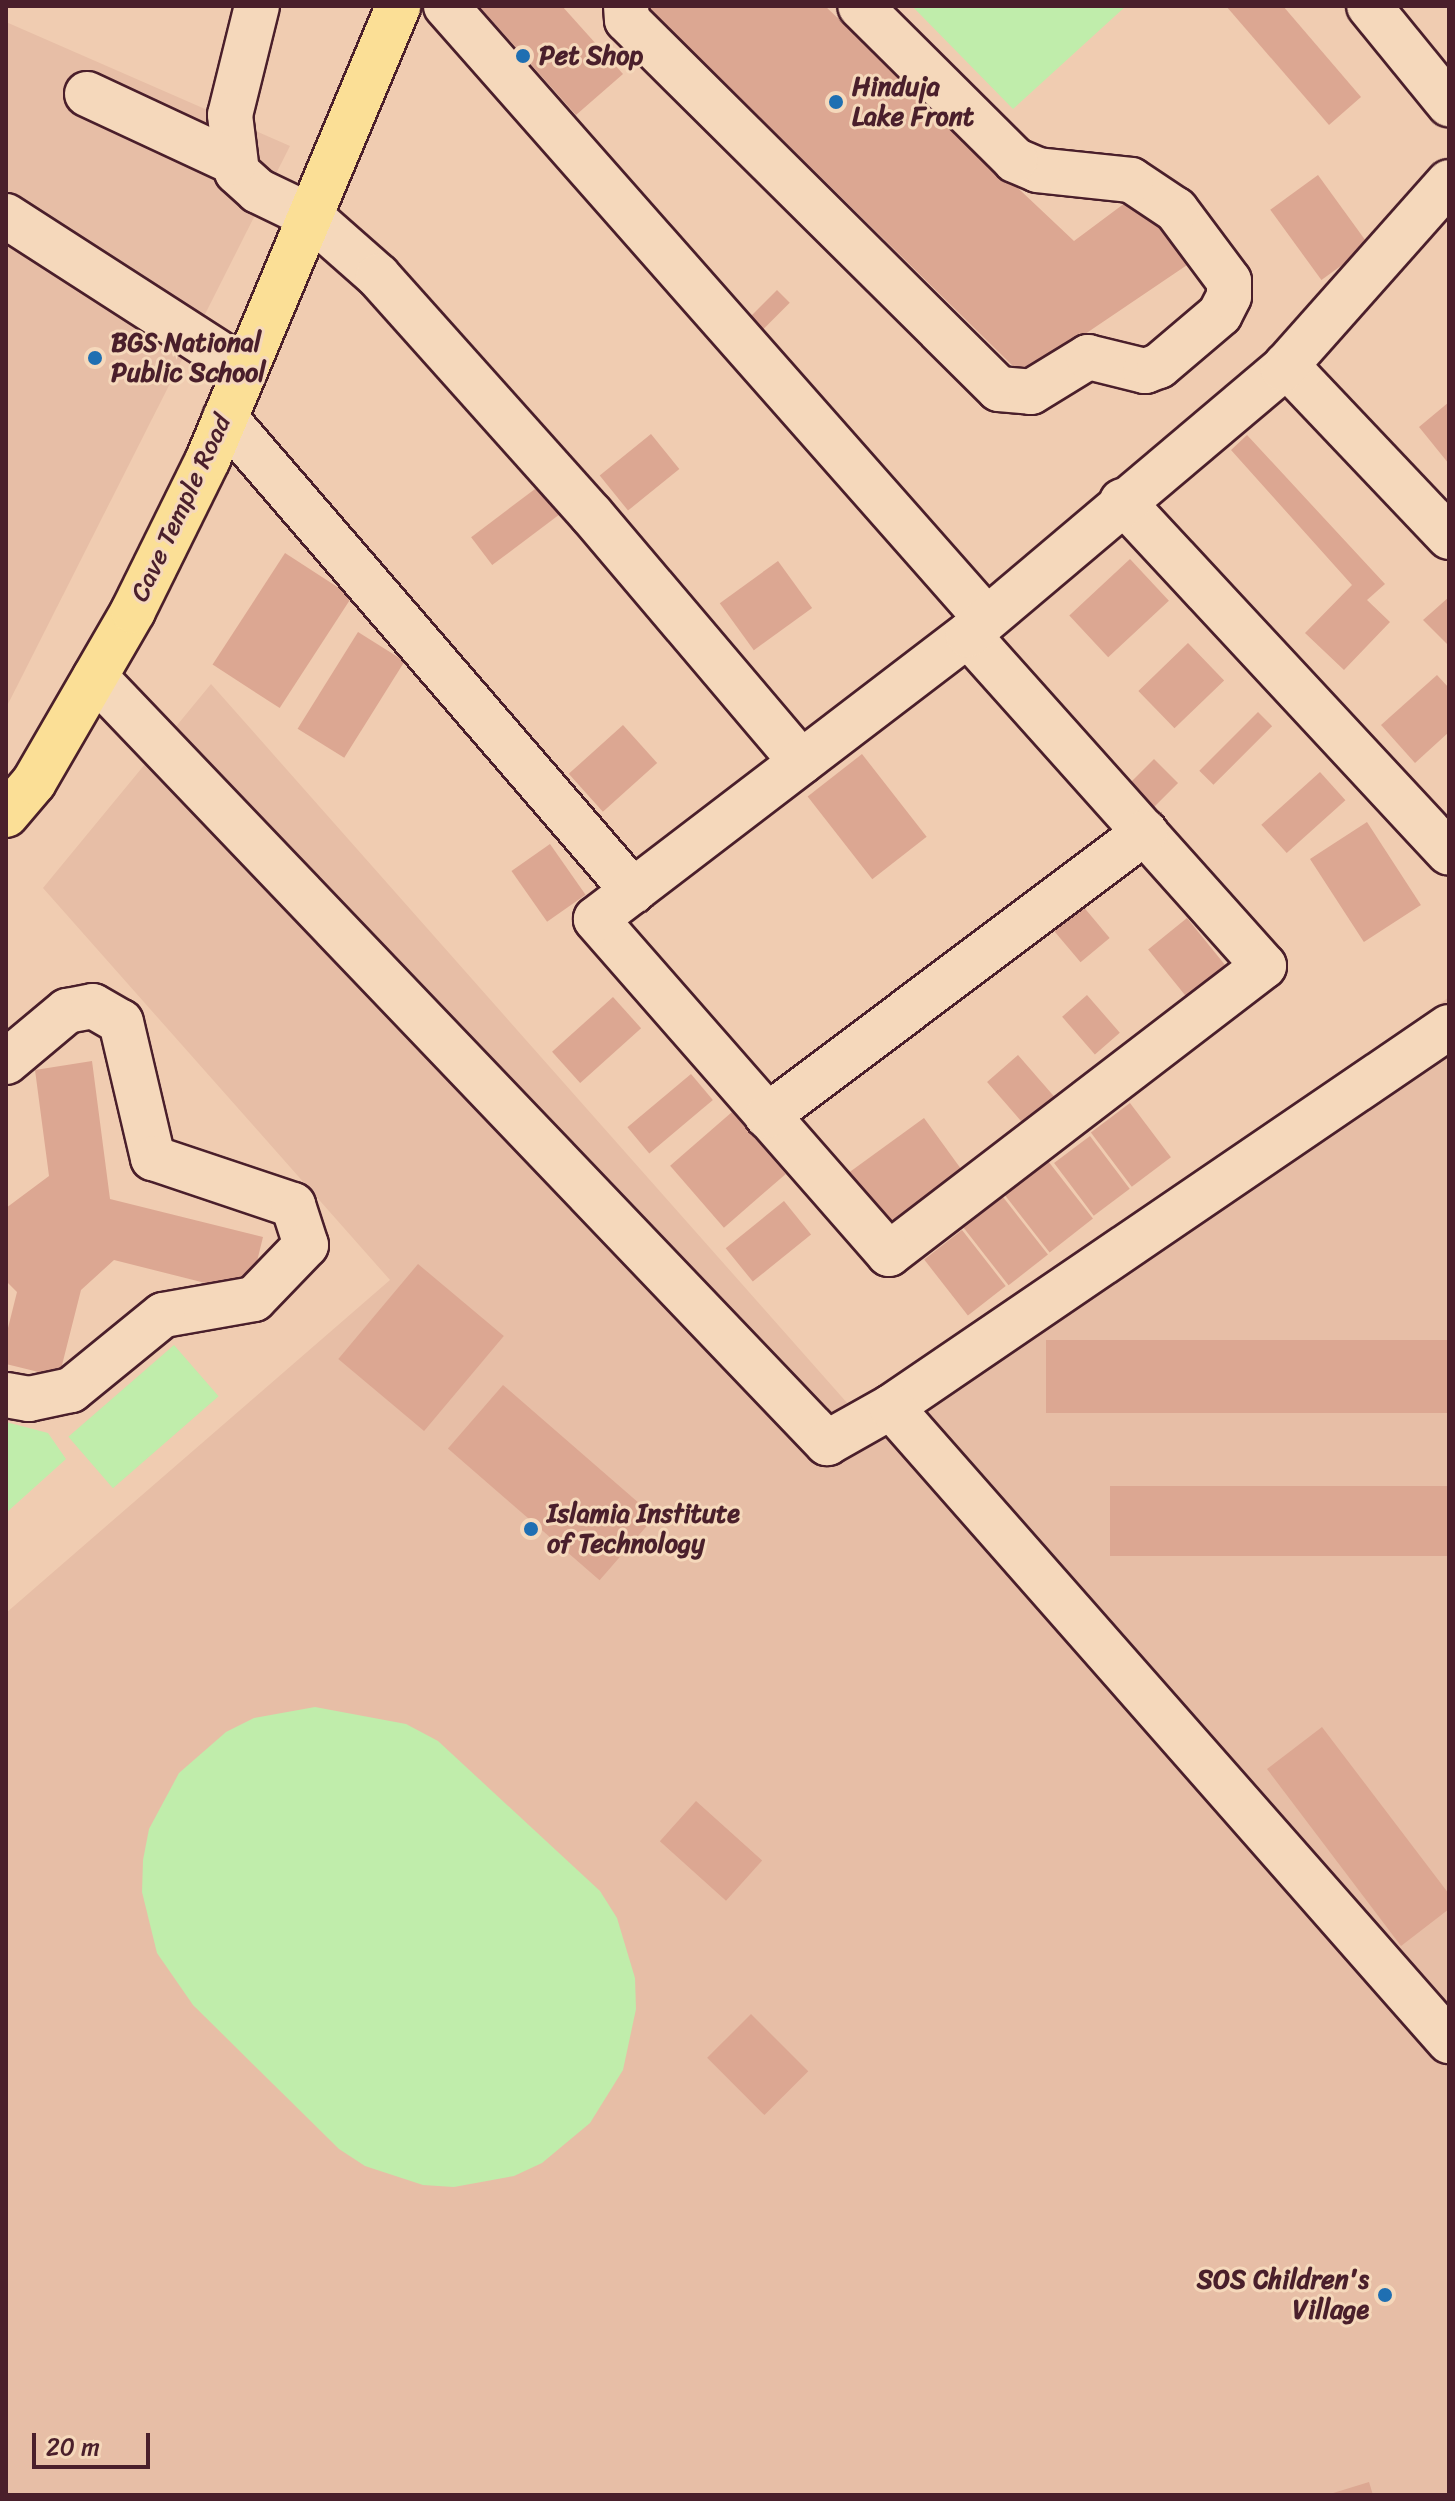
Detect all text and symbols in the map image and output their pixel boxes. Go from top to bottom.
place label: Pet Shop [539,40,643,72]
marker: Pet Shop [514,47,532,65]
place label: Hinduja Lake Front [852,71,974,132]
marker: Hinduja Lake Front [827,93,845,111]
place label: BGS National Public School [111,327,266,388]
marker: BGS National Public School [86,349,104,367]
street label: Cave Temple Road [124,409,238,607]
place label: Islamia Institute of Technology [547,1498,740,1560]
marker: Islamia Institute of Technology [522,1520,540,1538]
place label: SOS Children's Village [1196,2264,1369,2326]
marker: SOS Children's Village [1376,2286,1394,2304]
scale bar [36,2417,154,2467]
text: 20 m [46,2426,100,2468]

